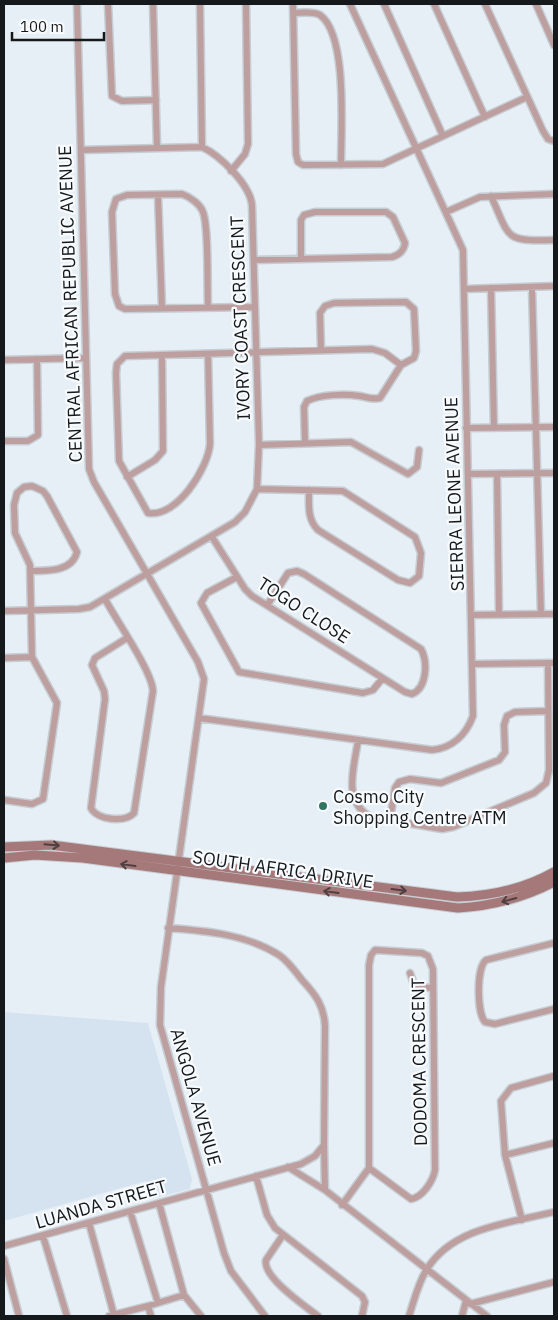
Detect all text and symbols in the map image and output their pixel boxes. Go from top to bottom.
scale bar [12,10,105,42]
text: 100 m [20,17,64,36]
street label: CENTRAL AFRICAN REPUBLIC AVENUE [53,145,87,463]
street label: IVORY COAST CRESCENT [225,215,255,421]
street label: SIERRA LEONE AVENUE [439,396,469,592]
street label: TOGO CLOSE [253,572,355,648]
place label: Cosmo City Shopping Centre ATM [333,785,507,829]
marker: Cosmo City Shopping Centre ATM [317,800,329,812]
one-way arrow [44,841,60,850]
street label: SOUTH AFRICA DRIVE [191,845,375,893]
one-way arrow [120,859,136,869]
one-way arrow [391,886,407,896]
one-way arrow [323,887,339,897]
one-way arrow [502,896,518,906]
street label: DODOMA CRESCENT [406,978,432,1146]
street label: ANGOLA AVENUE [165,1025,227,1169]
street label: LUANDA STREET [33,1174,169,1234]

